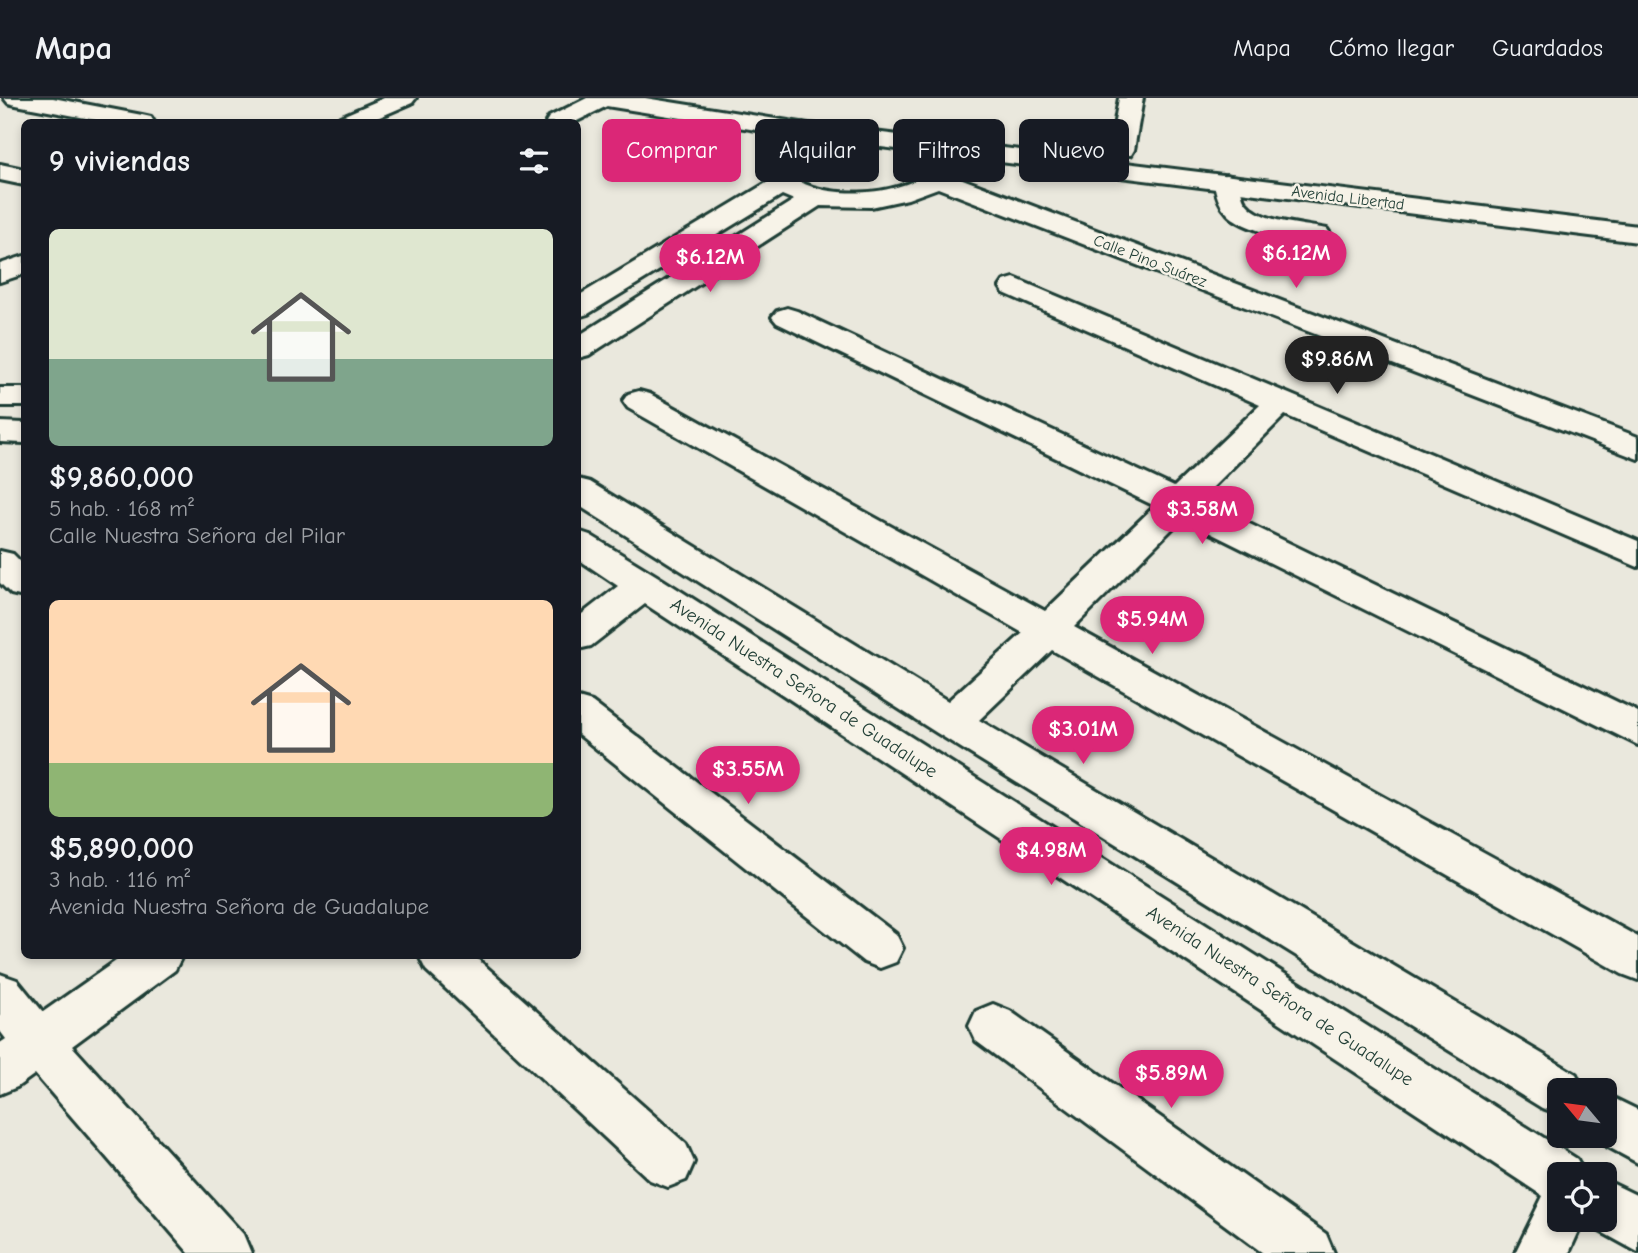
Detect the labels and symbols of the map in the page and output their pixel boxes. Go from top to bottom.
street label: Avenida Libertad [1290,182,1406,214]
pin: $6.12M [1239,230,1353,290]
street label: Calle Pino Suárez [1091,231,1209,291]
pin: $6.12M [653,234,767,294]
pin: $9.86M [1280,336,1394,396]
pin: $3.58M [1145,486,1259,546]
street label: Avenida Nuestra Señora de Guadalupe [666,593,942,783]
pin: $5.94M [1095,596,1209,656]
pin: $3.01M [1026,706,1140,766]
pin: $3.55M [691,746,805,806]
pin: $4.98M [994,828,1108,887]
street label: Avenida Nuestra Señora de Guadalupe [1142,901,1418,1091]
pin: $5.89M [1114,1051,1228,1110]
north arrow [1547,1078,1617,1148]

